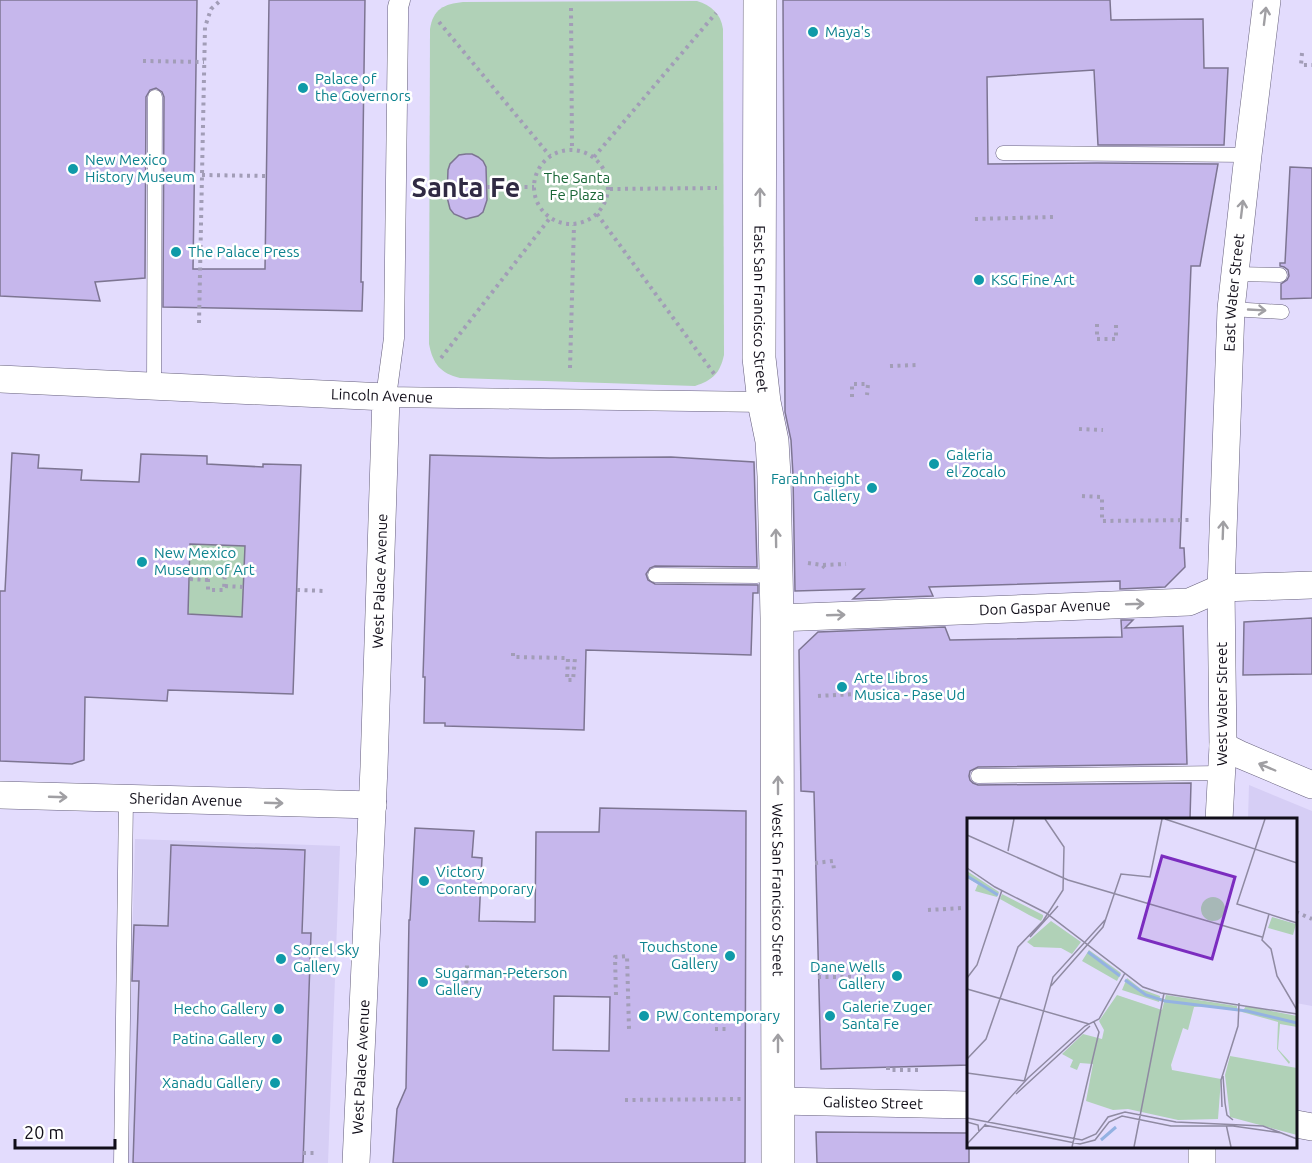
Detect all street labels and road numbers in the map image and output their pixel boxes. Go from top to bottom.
street label: East San Francisco Street [751,225,772,393]
street label: East Water Street [1220,232,1247,352]
street label: Lincoln Avenue [331,385,433,406]
street label: West Palace Avenue [369,513,390,649]
street label: Don Gaspar Avenue [979,596,1111,618]
street label: West Water Street [1213,642,1230,766]
street label: Sheridan Avenue [129,789,243,809]
street label: West San Francisco Street [769,803,787,977]
street label: West Palace Avenue [348,999,373,1135]
street label: Galisteo Street [823,1093,923,1112]

